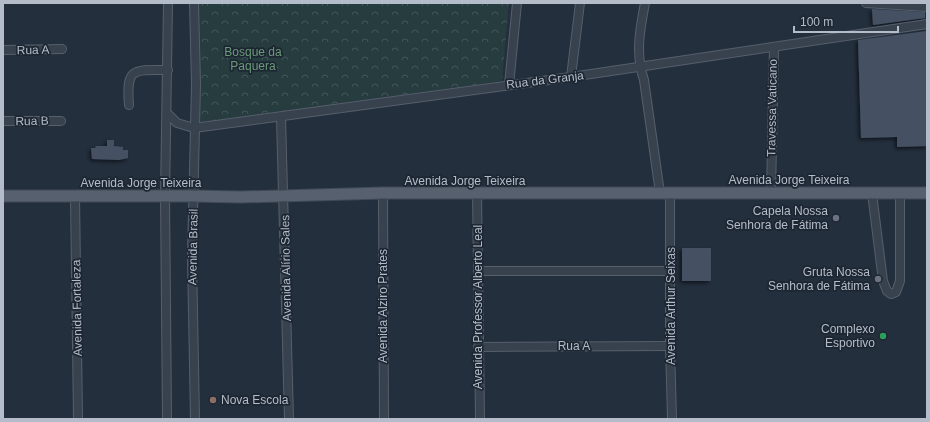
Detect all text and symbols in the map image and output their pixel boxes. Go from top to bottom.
scale bar [794,8,898,34]
text: 100 m [800,15,833,29]
street label: Rua A [17,43,49,57]
park label: Bosque da Paquera [224,45,282,73]
street label: Travessa Vaticano [764,59,780,157]
street label: Rua da Granja [505,68,585,92]
street label: Rua B [15,114,49,128]
street label: Avenida Jorge Teixeira [729,173,850,187]
street label: Avenida Jorge Teixeira [405,174,526,188]
street label: Avenida Jorge Teixeira [81,176,202,190]
place label: Capela Nossa Senhora de Fátima [726,204,828,232]
street label: Avenida Brasil [185,209,201,285]
marker: Capela Nossa Senhora de Fátima [831,213,841,223]
street label: Avenida Alírio Sales [278,215,294,321]
street label: Avenida Professor Alberto Leal [471,225,485,389]
street label: Avenida Arthur Seixas [664,247,678,365]
street label: Avenida Alziro Prates [376,249,390,363]
street label: Avenida Fortaleza [69,259,85,356]
place label: Gruta Nossa Senhora de Fátima [768,265,870,293]
marker: Gruta Nossa Senhora de Fátima [873,274,883,284]
place label: Complexo Esportivo [821,322,875,350]
marker: Complexo Esportivo [878,331,888,341]
street label: Rua A [558,339,590,353]
place label: Nova Escola [221,393,289,407]
marker: Nova Escola [208,395,218,405]

